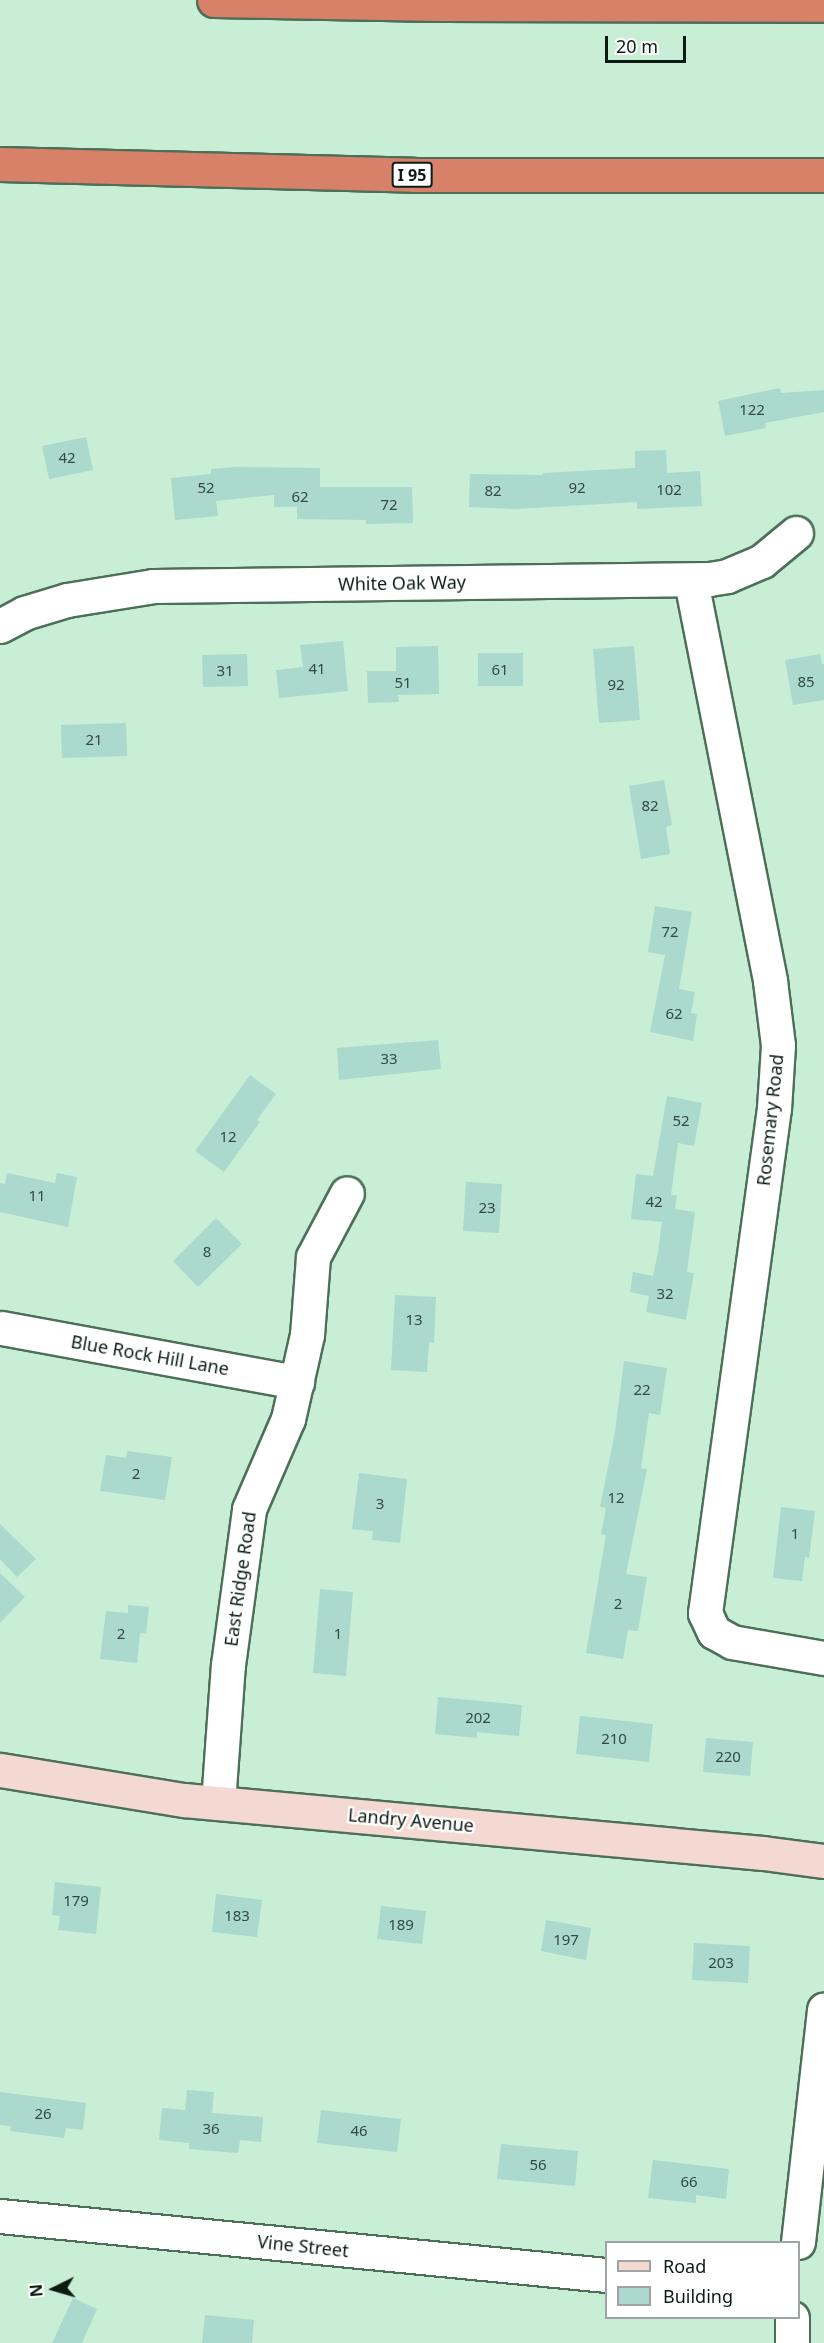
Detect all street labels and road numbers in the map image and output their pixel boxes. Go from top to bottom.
road number: I 95 [391,162,433,188]
street label: White Oak Way [338,571,466,595]
street label: Rosemary Road [752,1053,788,1187]
street label: Blue Rock Hill Lane [69,1330,231,1380]
street label: East Ridge Road [220,1510,260,1648]
street label: Landry Avenue [347,1804,475,1836]
street label: Vine Street [256,2230,350,2262]

